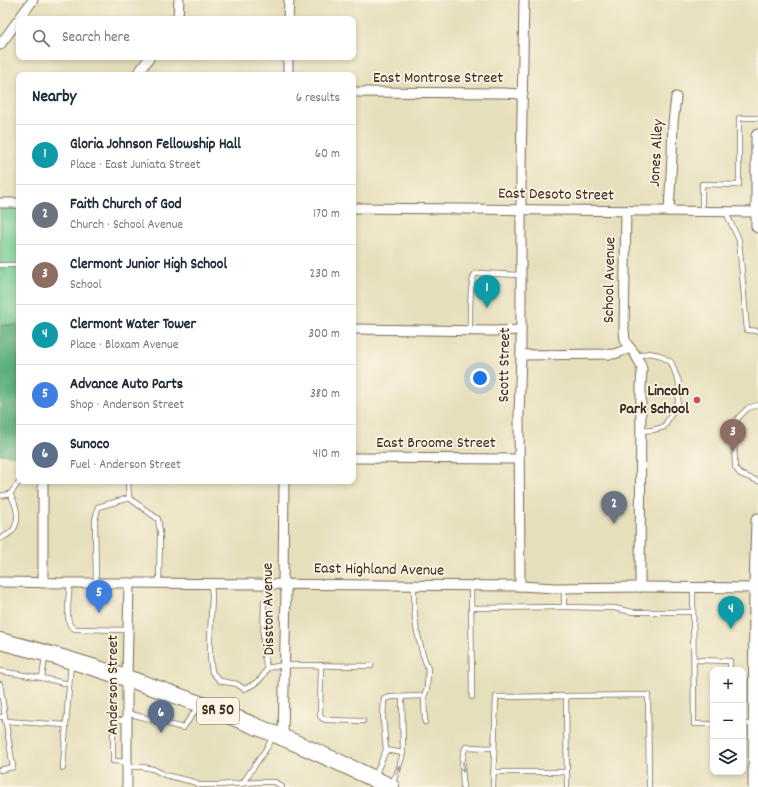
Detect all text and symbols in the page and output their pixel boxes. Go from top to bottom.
search box [16,16,356,60]
icon: search [30,27,52,49]
text: Search here [62,27,130,49]
street label: East Montrose Street [373,67,503,90]
text: Nearby [32,86,76,110]
text: 6 results [296,89,340,108]
street label: Jones Alley [644,118,670,187]
text: Gloria Johnson Fellowship Hall [70,134,241,156]
text: 1 [44,145,46,164]
text: 60 m [315,145,340,164]
text: Place · East Juniata Street [70,156,201,175]
street label: East Desoto Street [498,182,614,208]
text: Faith Church of God [70,194,182,216]
text: 2 [42,205,48,224]
text: 170 m [313,205,340,224]
text: Church · School Avenue [70,216,183,235]
street label: School Avenue [598,237,622,323]
text: Clermont Junior High School [70,254,227,276]
text: 3 [42,265,48,284]
text: 230 m [310,265,340,284]
pin: 1 [474,275,500,308]
text: School [70,276,102,295]
text: Clermont Water Tower [70,314,196,336]
text: 4 [42,325,48,344]
text: 300 m [308,325,340,344]
street label: Scott Street [493,327,517,403]
text: Place · Bloxam Avenue [70,336,178,355]
your location [470,368,490,388]
text: Advance Auto Parts [70,374,183,396]
place label: Lincoln Park School [619,380,689,421]
text: 5 [42,385,48,404]
text: 380 m [310,385,340,404]
marker: Lincoln Park School [692,395,702,405]
text: Shop · Anderson Street [70,396,184,415]
pin: 3 [720,419,746,452]
street label: East Broome Street [376,432,496,455]
text: Sunoco [70,434,109,456]
text: 6 [42,445,48,464]
text: 410 m [313,445,340,464]
text: Fuel · Anderson Street [70,456,181,475]
pin: 2 [601,491,627,524]
street label: East Highland Avenue [314,557,444,583]
street label: Disston Avenue [257,563,281,655]
pin: 5 [86,580,112,613]
pin: 4 [718,596,744,629]
street label: Anderson Street [102,635,125,735]
map controls [710,667,746,775]
button: + [710,667,746,703]
road number: SR 50 [197,698,239,724]
pin: 6 [148,700,174,733]
button: − [710,703,746,739]
button: layers [710,739,746,775]
one-way arrow [460,761,466,774]
one-way arrow [395,764,401,776]

